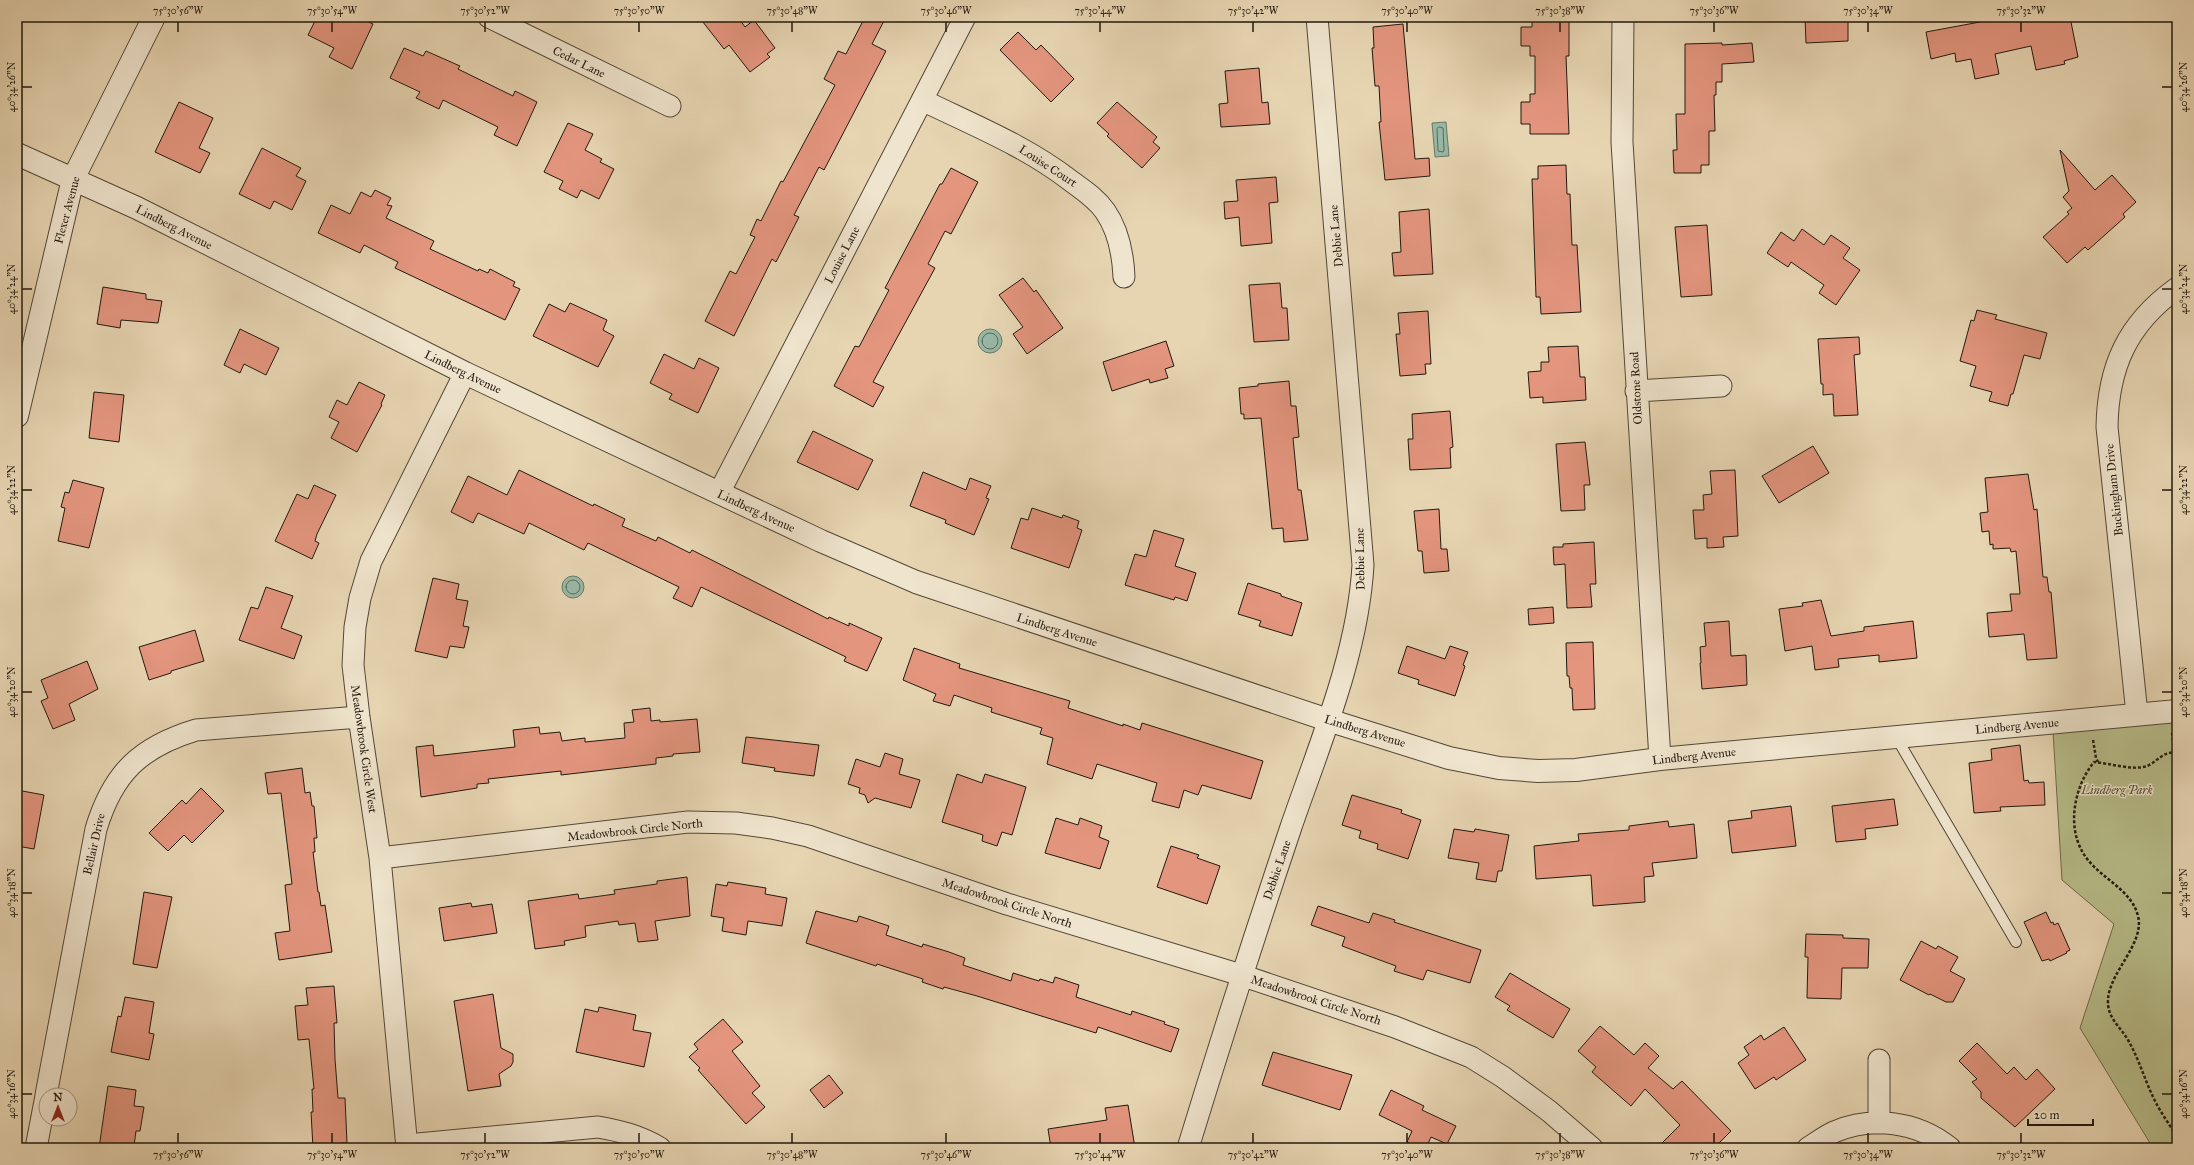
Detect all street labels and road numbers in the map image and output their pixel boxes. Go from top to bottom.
street label: Cedar Lane [550,43,608,81]
street label: Louise Court [1016,142,1080,190]
street label: Flexer Avenue [51,175,83,245]
street label: Lindberg Avenue [133,202,215,253]
street label: Debbie Lane [1326,204,1346,268]
street label: Louise Lane [822,224,862,286]
street label: Lindberg Avenue [422,347,504,398]
street label: Oldstone Road [1627,351,1645,425]
street label: Buckingham Drive [2102,443,2127,537]
street label: Lindberg Avenue [714,487,797,536]
street label: Debbie Lane [1352,528,1368,590]
street label: Lindberg Avenue [1014,610,1099,651]
street label: Meadowbrook Circle West [348,684,380,815]
street label: Lindberg Avenue [1322,712,1407,751]
street label: Lindberg Avenue [1974,715,2060,738]
street label: Lindberg Avenue [1651,745,1737,768]
street label: Bellair Drive [80,812,108,876]
street label: Meadowbrook Circle North [567,816,704,844]
street label: Debbie Lane [1260,838,1294,902]
street label: Meadowbrook Circle North [940,875,1074,931]
street label: Meadowbrook Circle North [1249,972,1383,1028]

